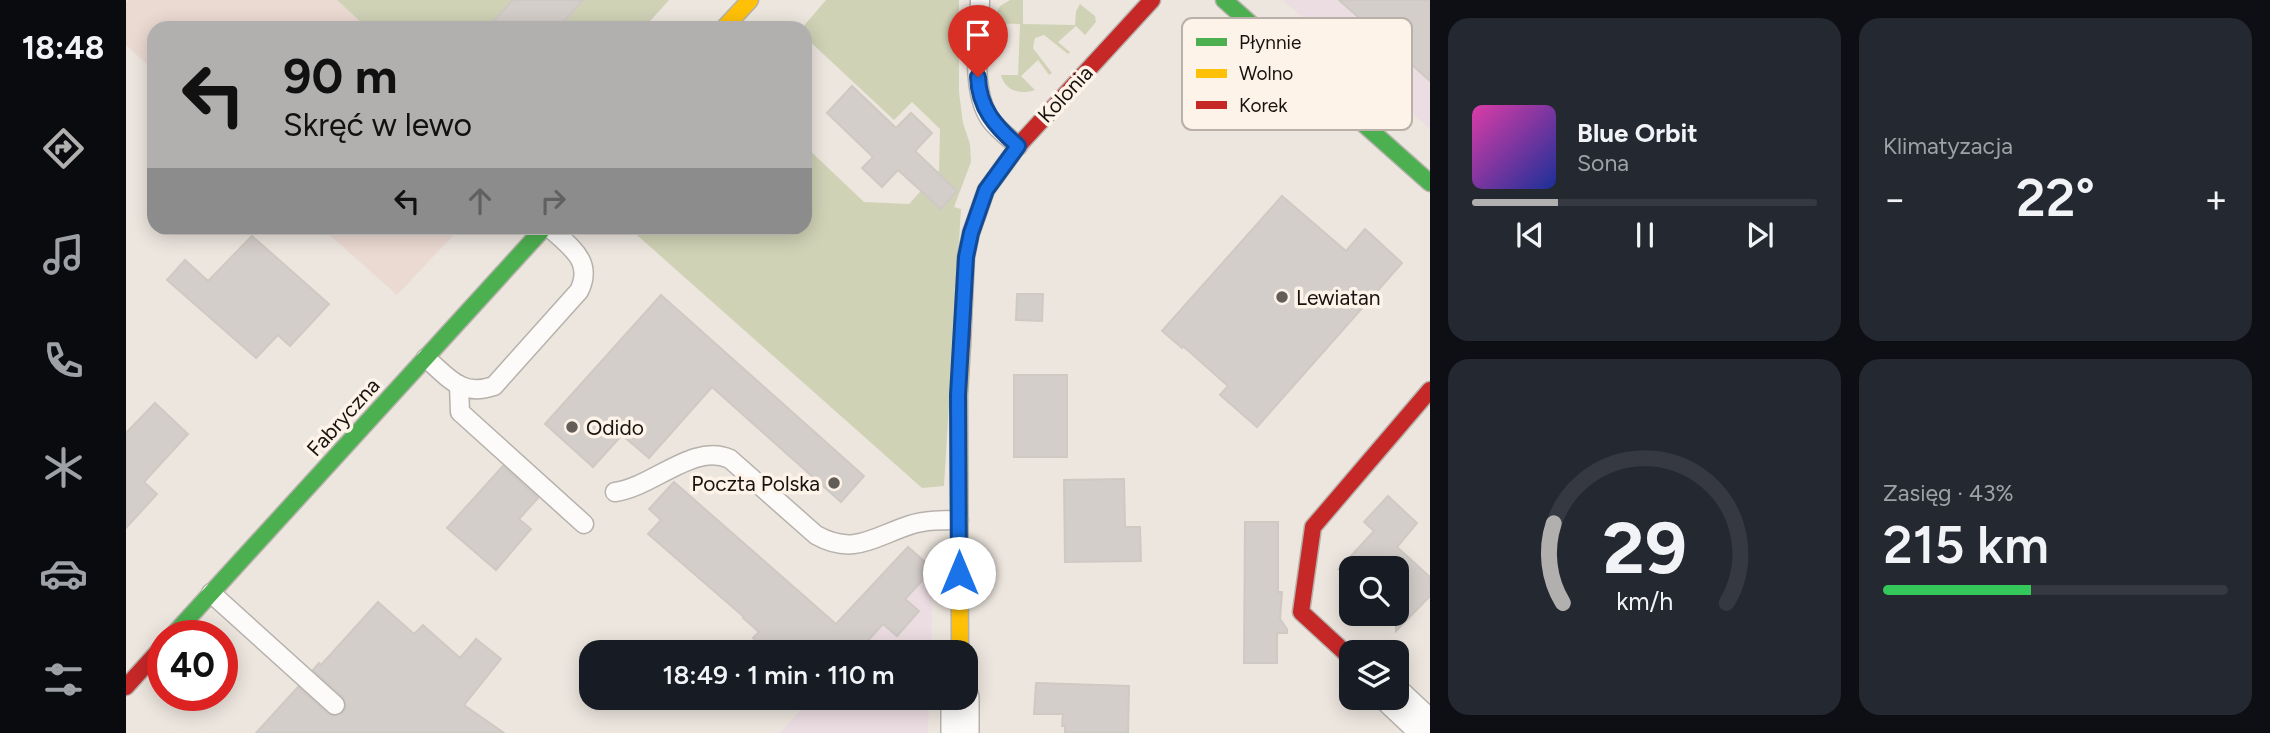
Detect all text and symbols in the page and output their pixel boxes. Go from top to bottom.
pin [948,5,1008,77]
icon: arrive [959,16,997,54]
legend [1182,18,1412,130]
text: 18:48 [22,29,104,67]
text: Płynnie [1239,31,1301,54]
text: 90 m [283,46,398,105]
icon: left [168,49,259,140]
street label: Kolonia [1032,60,1098,128]
text: Wolno [1239,62,1293,85]
text: Korek [1239,94,1288,117]
text: Skręć w lewo [283,106,472,144]
text: Blue Orbit [1577,117,1698,149]
icon: directions [39,124,88,173]
text: Klimatyzacja [1883,132,2013,160]
text: Sona [1577,149,1629,177]
text: 22° [2016,167,2095,229]
text: − [1883,176,1907,222]
text: + [2204,176,2228,222]
icon: left [388,182,426,220]
icon: ahead [461,182,499,220]
icon: right [534,182,572,220]
icon: previous [1511,216,1549,254]
icon: pause [1626,216,1664,254]
icon: next [1741,216,1779,254]
icon: music [39,230,88,279]
place label: Lewiatan [1296,285,1380,310]
marker: Lewiatan [1274,289,1290,305]
icon: phone [39,336,88,385]
street label: Fabryczna [301,373,385,461]
place label: Odido [586,415,644,440]
marker: Odido [564,419,580,435]
icon: climate [39,443,88,492]
place label: Poczta Polska [691,471,820,496]
marker: Poczta Polska [826,475,842,491]
text: Zasięg · 43% [1883,479,2014,507]
text: 29 [1602,504,1687,591]
text: 215 km [1883,514,2049,576]
position arrow [922,536,996,610]
icon: car [39,549,88,598]
map controls [1339,556,1409,710]
button: search [1339,556,1409,626]
text: km/h [1616,586,1673,616]
speed limit sign: 40 [147,620,238,711]
button: layers [1339,640,1409,710]
icon: filters [39,655,88,704]
text: 18:49 · 1 min · 110 m [663,659,894,691]

